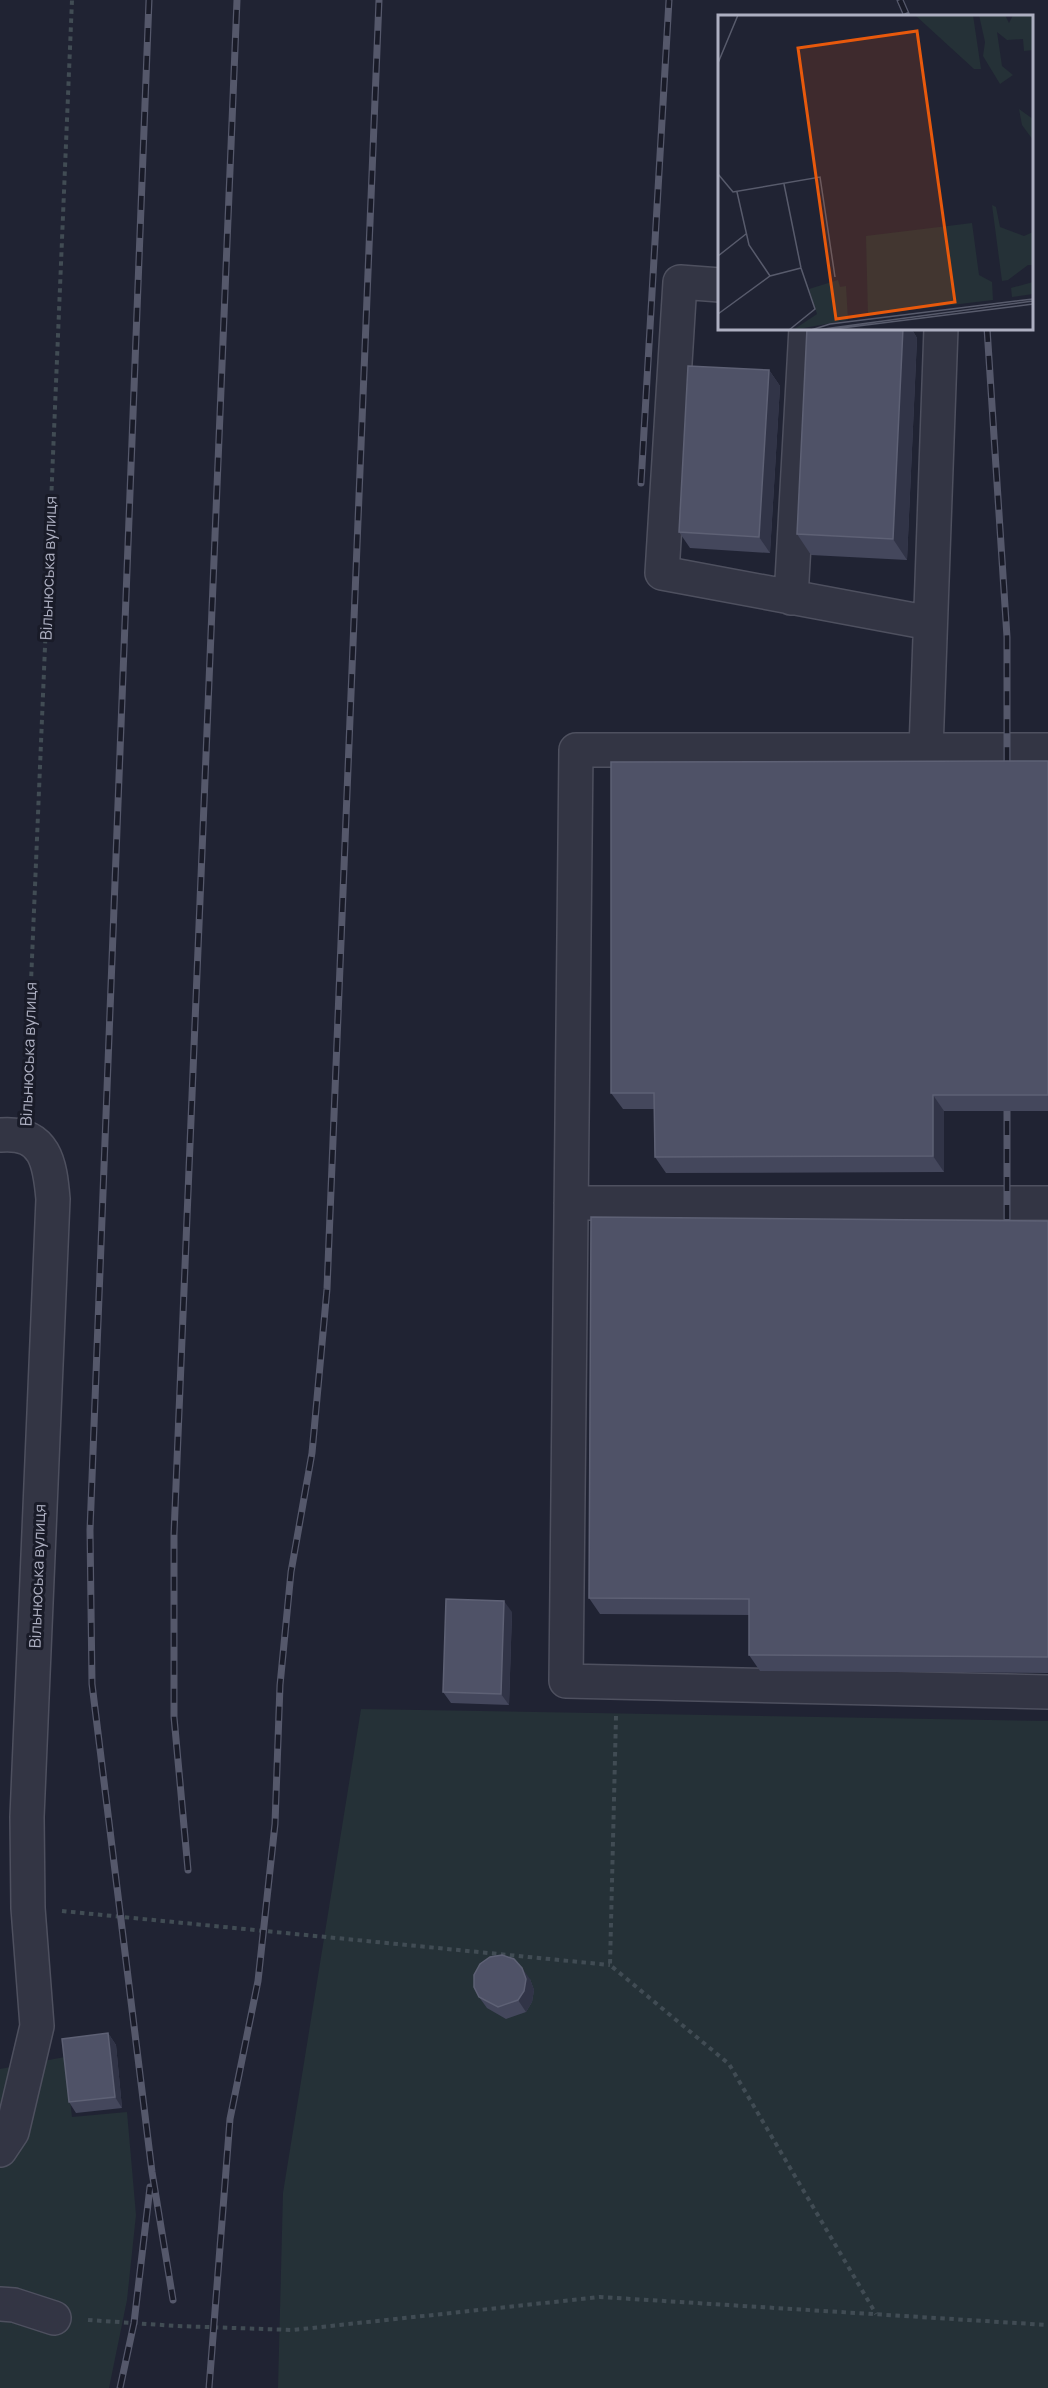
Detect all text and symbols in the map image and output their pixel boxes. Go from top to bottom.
inset map [718,15,1033,330]
street label: Вільнюська вулиця [34,495,62,641]
street label: Вільнюська вулиця [14,981,42,1127]
street label: Вільнюська вулиця [23,1503,51,1649]

